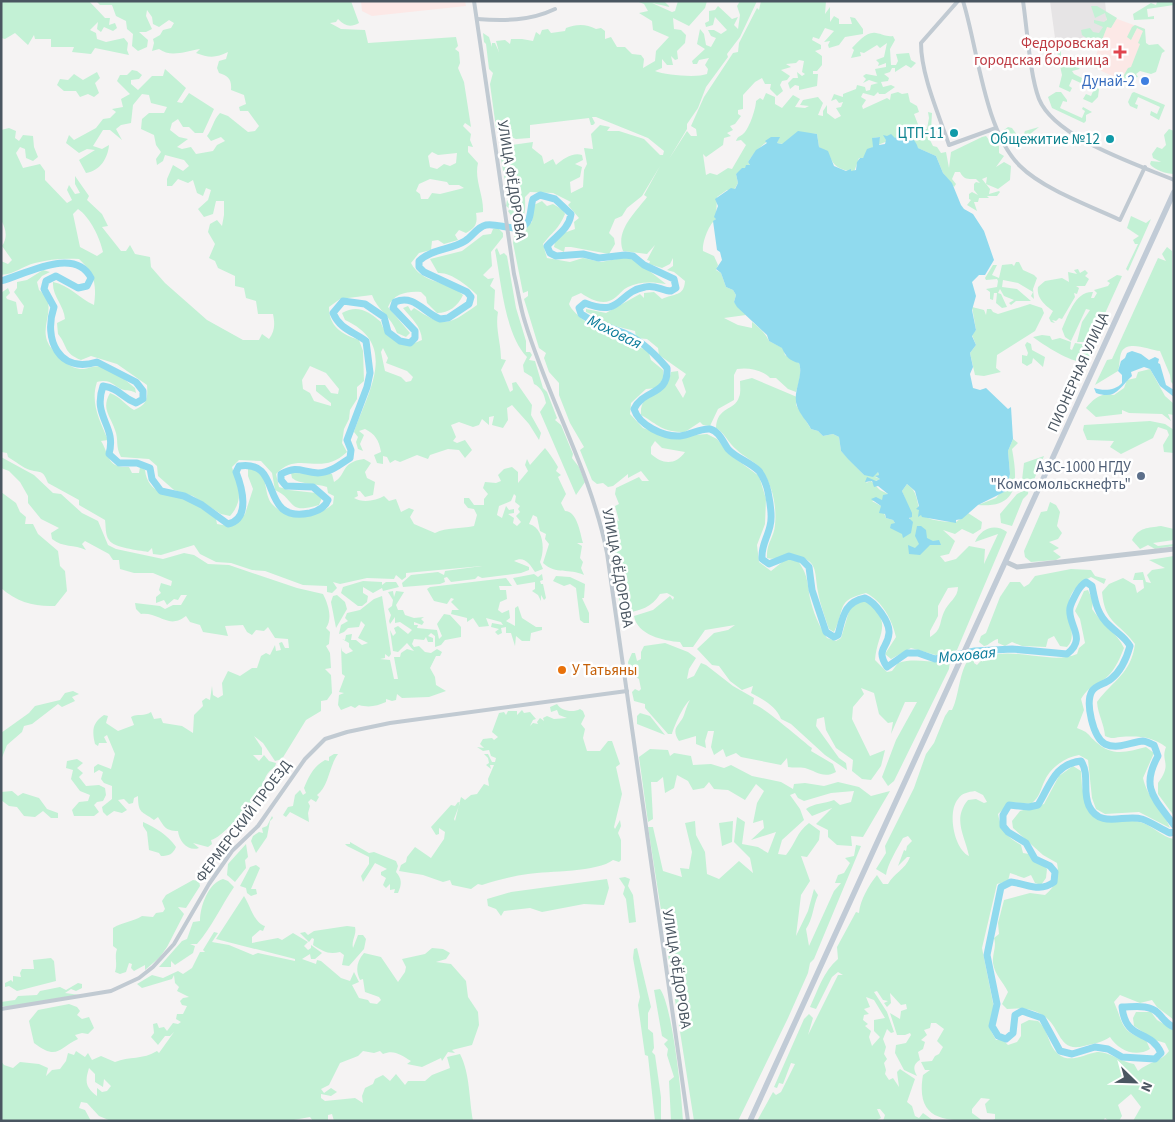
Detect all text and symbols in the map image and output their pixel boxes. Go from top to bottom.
place label: Федоровская городская больница [974,33,1109,71]
marker: Федоровская городская больница [1113,45,1127,59]
place label: Дунай-2 [1082,71,1135,92]
marker: Дунай-2 [1139,75,1151,87]
street label: УЛИЦА ФЁДОРОВА [492,119,531,242]
place label: ЦТП-11 [897,123,944,144]
marker: ЦТП-11 [948,127,960,139]
place label: Общежитие №12 [990,129,1100,150]
marker: Общежитие №12 [1104,133,1116,145]
street label: ПИОНЕРНАЯ УЛИЦА [1043,308,1115,435]
water label: Моховая [584,309,646,355]
place label: АЗС-1000 НГДУ "Комсомольскнефть" [990,457,1131,495]
marker: АЗС-1000 НГДУ "Комсомольскнефть" [1135,470,1147,482]
street label: УЛИЦА ФЁДОРОВА [597,507,638,630]
water label: Моховая [937,641,997,669]
place label: У Татьяны [572,660,637,681]
marker: У Татьяны [556,664,568,676]
street label: ФЕРМЕРСКИЙ ПРОЕЗД [190,756,297,887]
street label: УЛИЦА ФЁДОРОВА [657,908,696,1031]
north arrow [1110,1057,1160,1107]
text: N [1135,1078,1157,1095]

